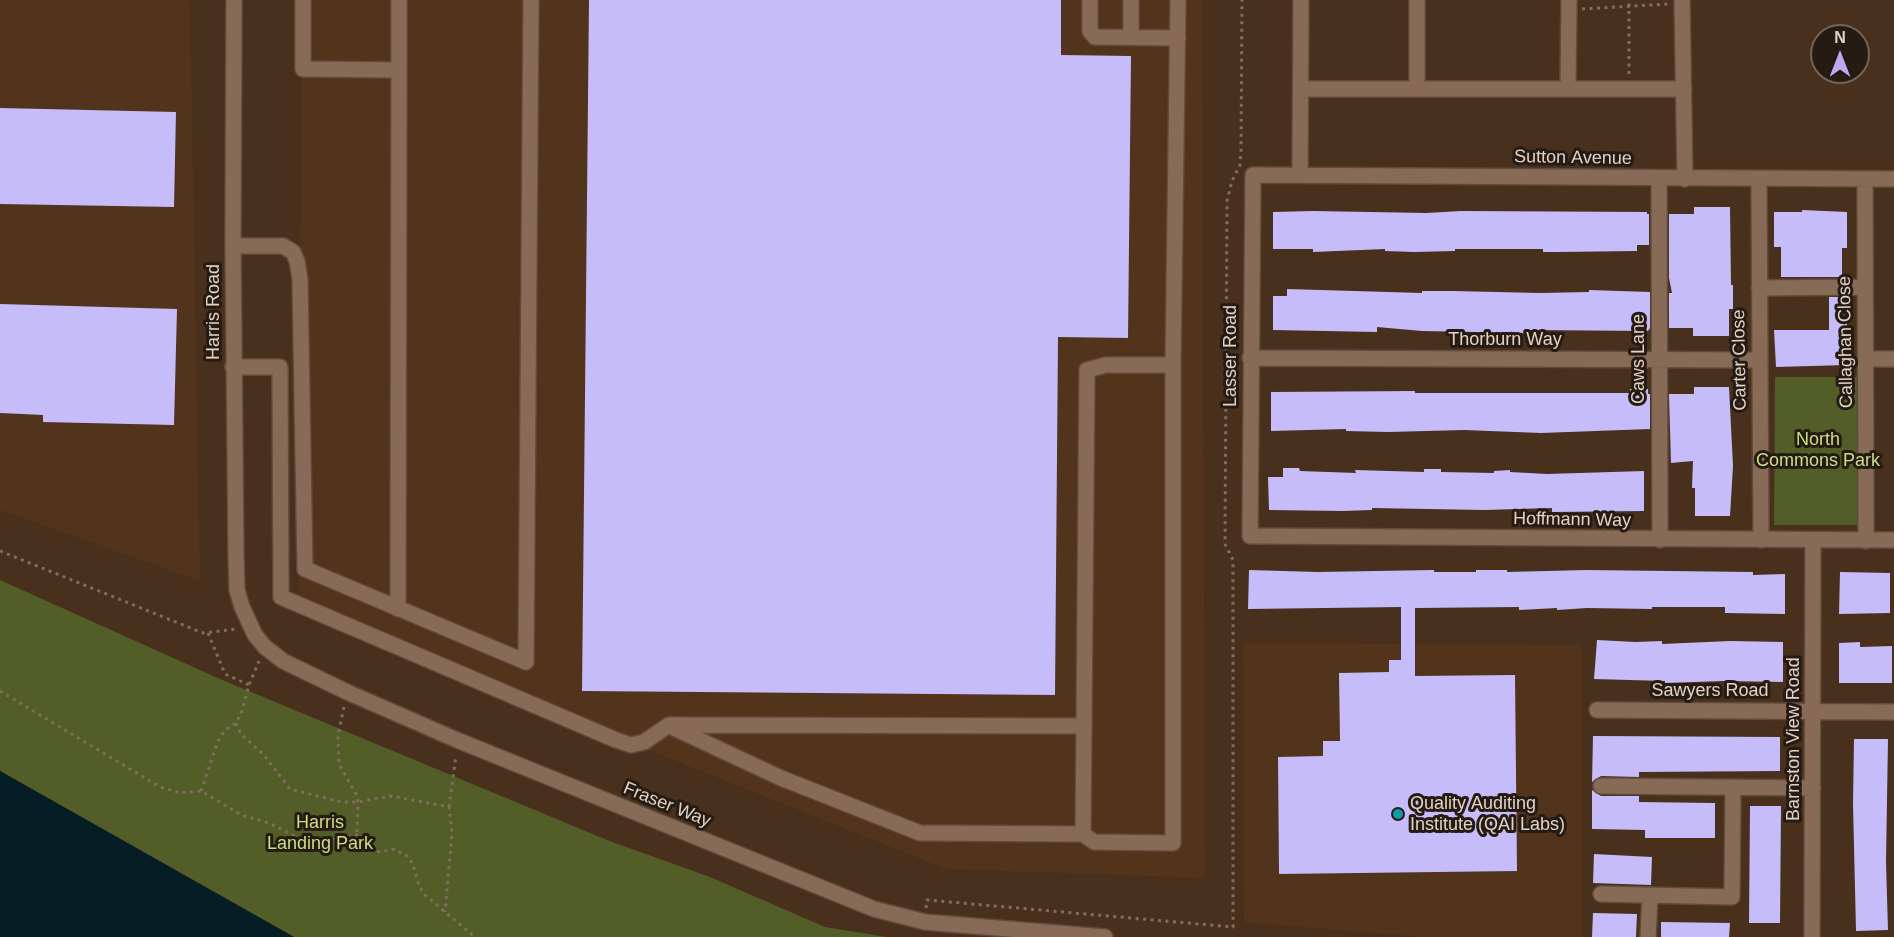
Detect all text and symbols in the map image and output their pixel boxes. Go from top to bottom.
north arrow [1810,24,1870,84]
text: N [1834,29,1846,46]
street label: Sutton Avenue [1514,146,1632,170]
street label: Harris Road [203,264,225,360]
street label: Callaghan Close [1834,276,1858,408]
street label: Lasser Road [1220,305,1242,407]
street label: Carter Close [1728,309,1752,411]
street label: Caws Lane [1628,314,1650,404]
street label: Thorburn Way [1448,329,1562,351]
park label: North Commons Park [1756,429,1880,472]
street label: Hoffmann Way [1513,508,1631,532]
street label: Barnston View Road [1783,657,1805,821]
street label: Sawyers Road [1651,680,1769,702]
street label: Fraser Way [620,778,714,832]
place label: Quality Auditing Institute (QAI Labs) [1410,793,1565,836]
marker: Quality Auditing Institute (QAI Labs) [1391,807,1405,821]
park label: Harris Landing Park [267,812,373,854]

